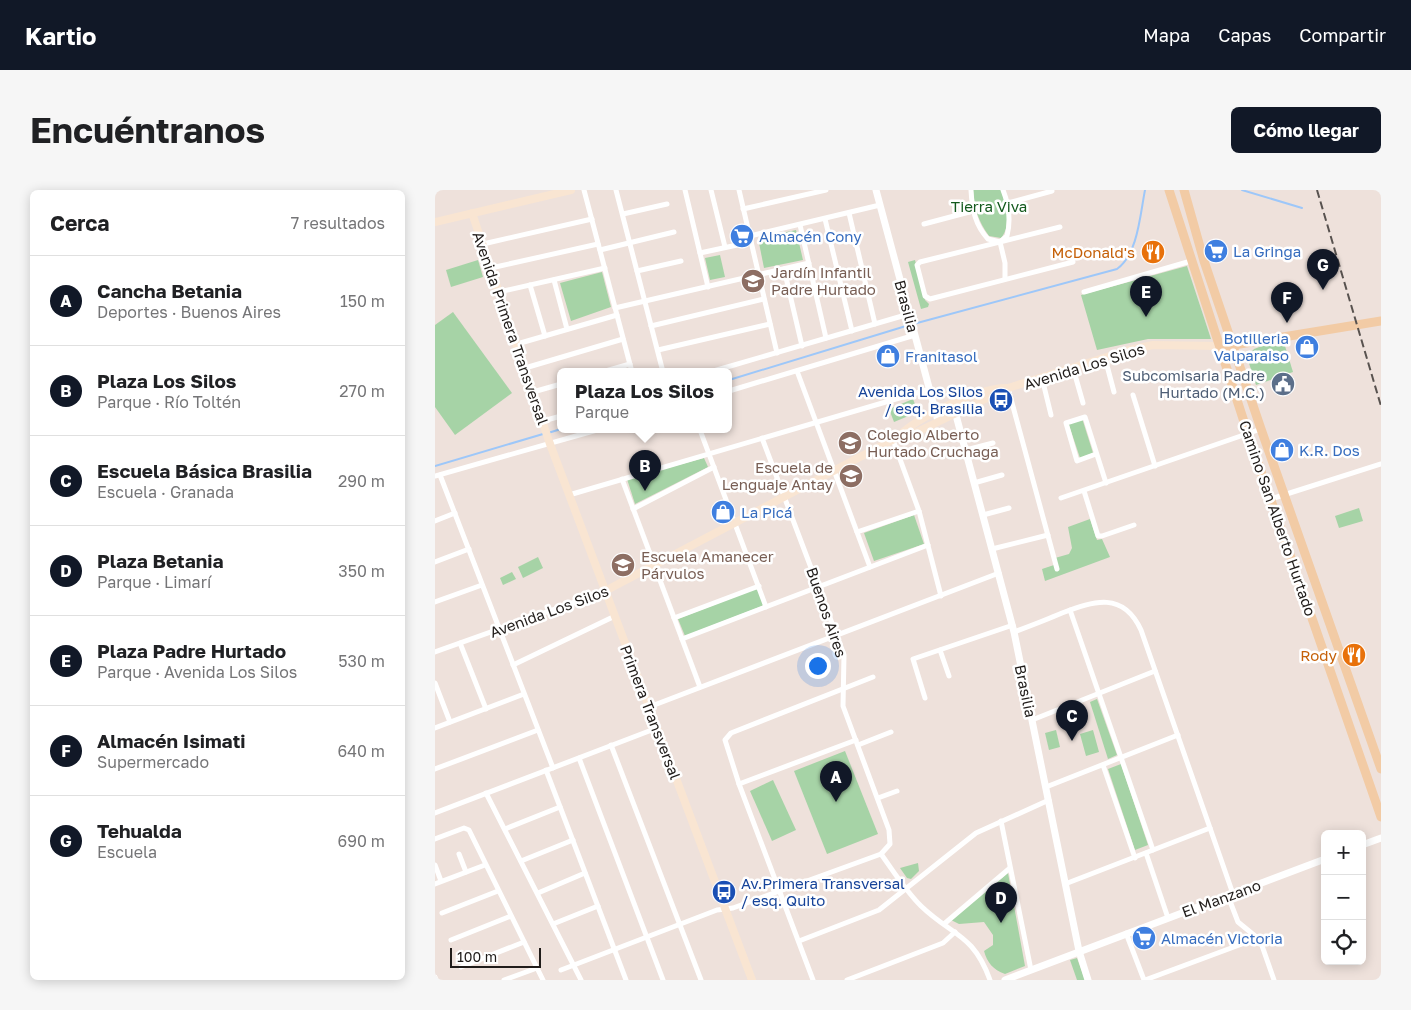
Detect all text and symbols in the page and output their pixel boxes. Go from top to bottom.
text: Kartio [25,21,97,50]
text: Mapa [1143,24,1190,46]
text: Capas [1218,24,1271,46]
text: Compartir [1299,24,1386,46]
button: Cómo llegar [1231,107,1381,153]
text: Encuéntranos [30,109,265,151]
park label: Tierra Viva [951,197,1027,215]
text: Cerca [50,210,109,236]
text: 7 resultados [291,213,385,233]
supermarket icon: Almacén Cony [729,223,755,249]
place label: Almacén Cony [759,227,862,245]
street label: Avenida Primera Transversal [469,229,553,427]
supermarket icon: La Gringa [1203,238,1229,264]
restaurant icon: McDonald's [1140,239,1166,265]
place label: La Gringa [1233,242,1301,260]
place label: McDonald's [1052,243,1135,261]
pin: G [1307,249,1339,290]
place label: Jardín Infantil Padre Hurtado [771,263,876,298]
school or university icon: Jardín Infantil Padre Hurtado [740,268,766,294]
pin: E [1130,276,1162,317]
street label: Brasilia [891,278,923,334]
text: Cancha Betania [97,279,242,302]
pin: F [1271,282,1303,323]
text: A [60,291,72,311]
text: 150 m [340,291,385,311]
text: Deportes · Buenos Aires [97,302,281,322]
place label: Botilleria Valparaiso [1214,329,1289,364]
shop icon: Botilleria Valparaiso [1294,334,1320,360]
street label: Avenida Los Silos [1022,339,1146,393]
shop icon: Franitasol [875,343,901,369]
place label: Franitasol [905,347,978,365]
place label: Subcomisaria Padre Hurtado (M.C.) [1122,366,1265,401]
popup [557,368,732,433]
text: Plaza Los Silos [97,369,236,392]
public building icon: Subcomisaria Padre Hurtado (M.C.) [1270,371,1296,397]
text: Plaza Los Silos [575,379,714,402]
text: B [60,381,72,401]
text: 270 m [339,381,385,401]
place label: Avenida Los Silos / esq. Brasilia [858,382,983,417]
bus stop icon: Avenida Los Silos / esq. Brasilia [988,387,1014,413]
text: Parque · Río Toltén [97,392,241,412]
text: Parque [575,402,629,422]
street label: Camino San Alberto Hurtado [1236,418,1320,618]
place label: Colegio Alberto Hurtado Cruchaga [867,425,999,460]
school or university icon: Colegio Alberto Hurtado Cruchaga [837,430,863,456]
shop icon: K.R. Dos [1269,437,1295,463]
place label: K.R. Dos [1299,441,1360,459]
pin: B [629,450,661,491]
place label: Escuela de Lenguaje Antay [722,458,834,493]
text: Escuela Básica Brasilia [97,459,312,482]
school or university icon: Escuela de Lenguaje Antay [838,463,864,489]
text: C [60,471,72,491]
text: 290 m [338,471,385,491]
text: Escuela · Granada [97,482,234,502]
shop icon: La Picá [710,499,736,525]
place label: La Picá [741,503,792,521]
place label: Escuela Amanecer Párvulos [641,547,774,582]
text: Plaza Betania [97,549,223,572]
school or university icon: Escuela Amanecer Párvulos [610,552,636,578]
text: D [60,561,72,581]
text: 350 m [338,561,385,581]
street label: Buenos Aires [803,565,851,659]
text: Parque · Limarí [97,572,211,592]
street label: Avenida Los Silos [487,581,611,641]
text: Plaza Padre Hurtado [97,639,286,662]
street label: Primera Transversal [617,642,685,782]
restaurant icon: Rody [1341,642,1367,668]
place label: Rody [1300,646,1338,664]
text: E [61,651,71,671]
text: 530 m [338,651,385,671]
your location [805,653,831,679]
text: Parque · Avenida Los Silos [97,662,297,682]
street label: Brasilia [1012,663,1040,719]
pin: C [1056,700,1088,741]
text: Almacén Isimati [97,729,245,752]
text: F [61,741,71,761]
text: 640 m [337,741,385,761]
text: Supermercado [97,752,209,772]
pin: A [820,761,852,802]
text: Tehualda [97,819,182,842]
map controls [1321,830,1366,965]
button: + [1321,830,1366,875]
text: G [60,831,72,851]
text: 690 m [338,831,385,851]
text: Escuela [97,842,157,862]
place label: Av.Primera Transversal / esq. Quito [741,874,905,909]
street label: El Manzano [1179,875,1263,921]
button: − [1321,875,1366,920]
bus stop icon: Av.Primera Transversal / esq. Quito [711,879,737,905]
pin: D [985,882,1017,923]
button: locate [1321,920,1366,965]
supermarket icon: Almacén Victoria [1131,925,1157,951]
place label: Almacén Victoria [1161,929,1283,947]
scale bar [450,945,541,968]
text: 100 m [457,948,497,965]

